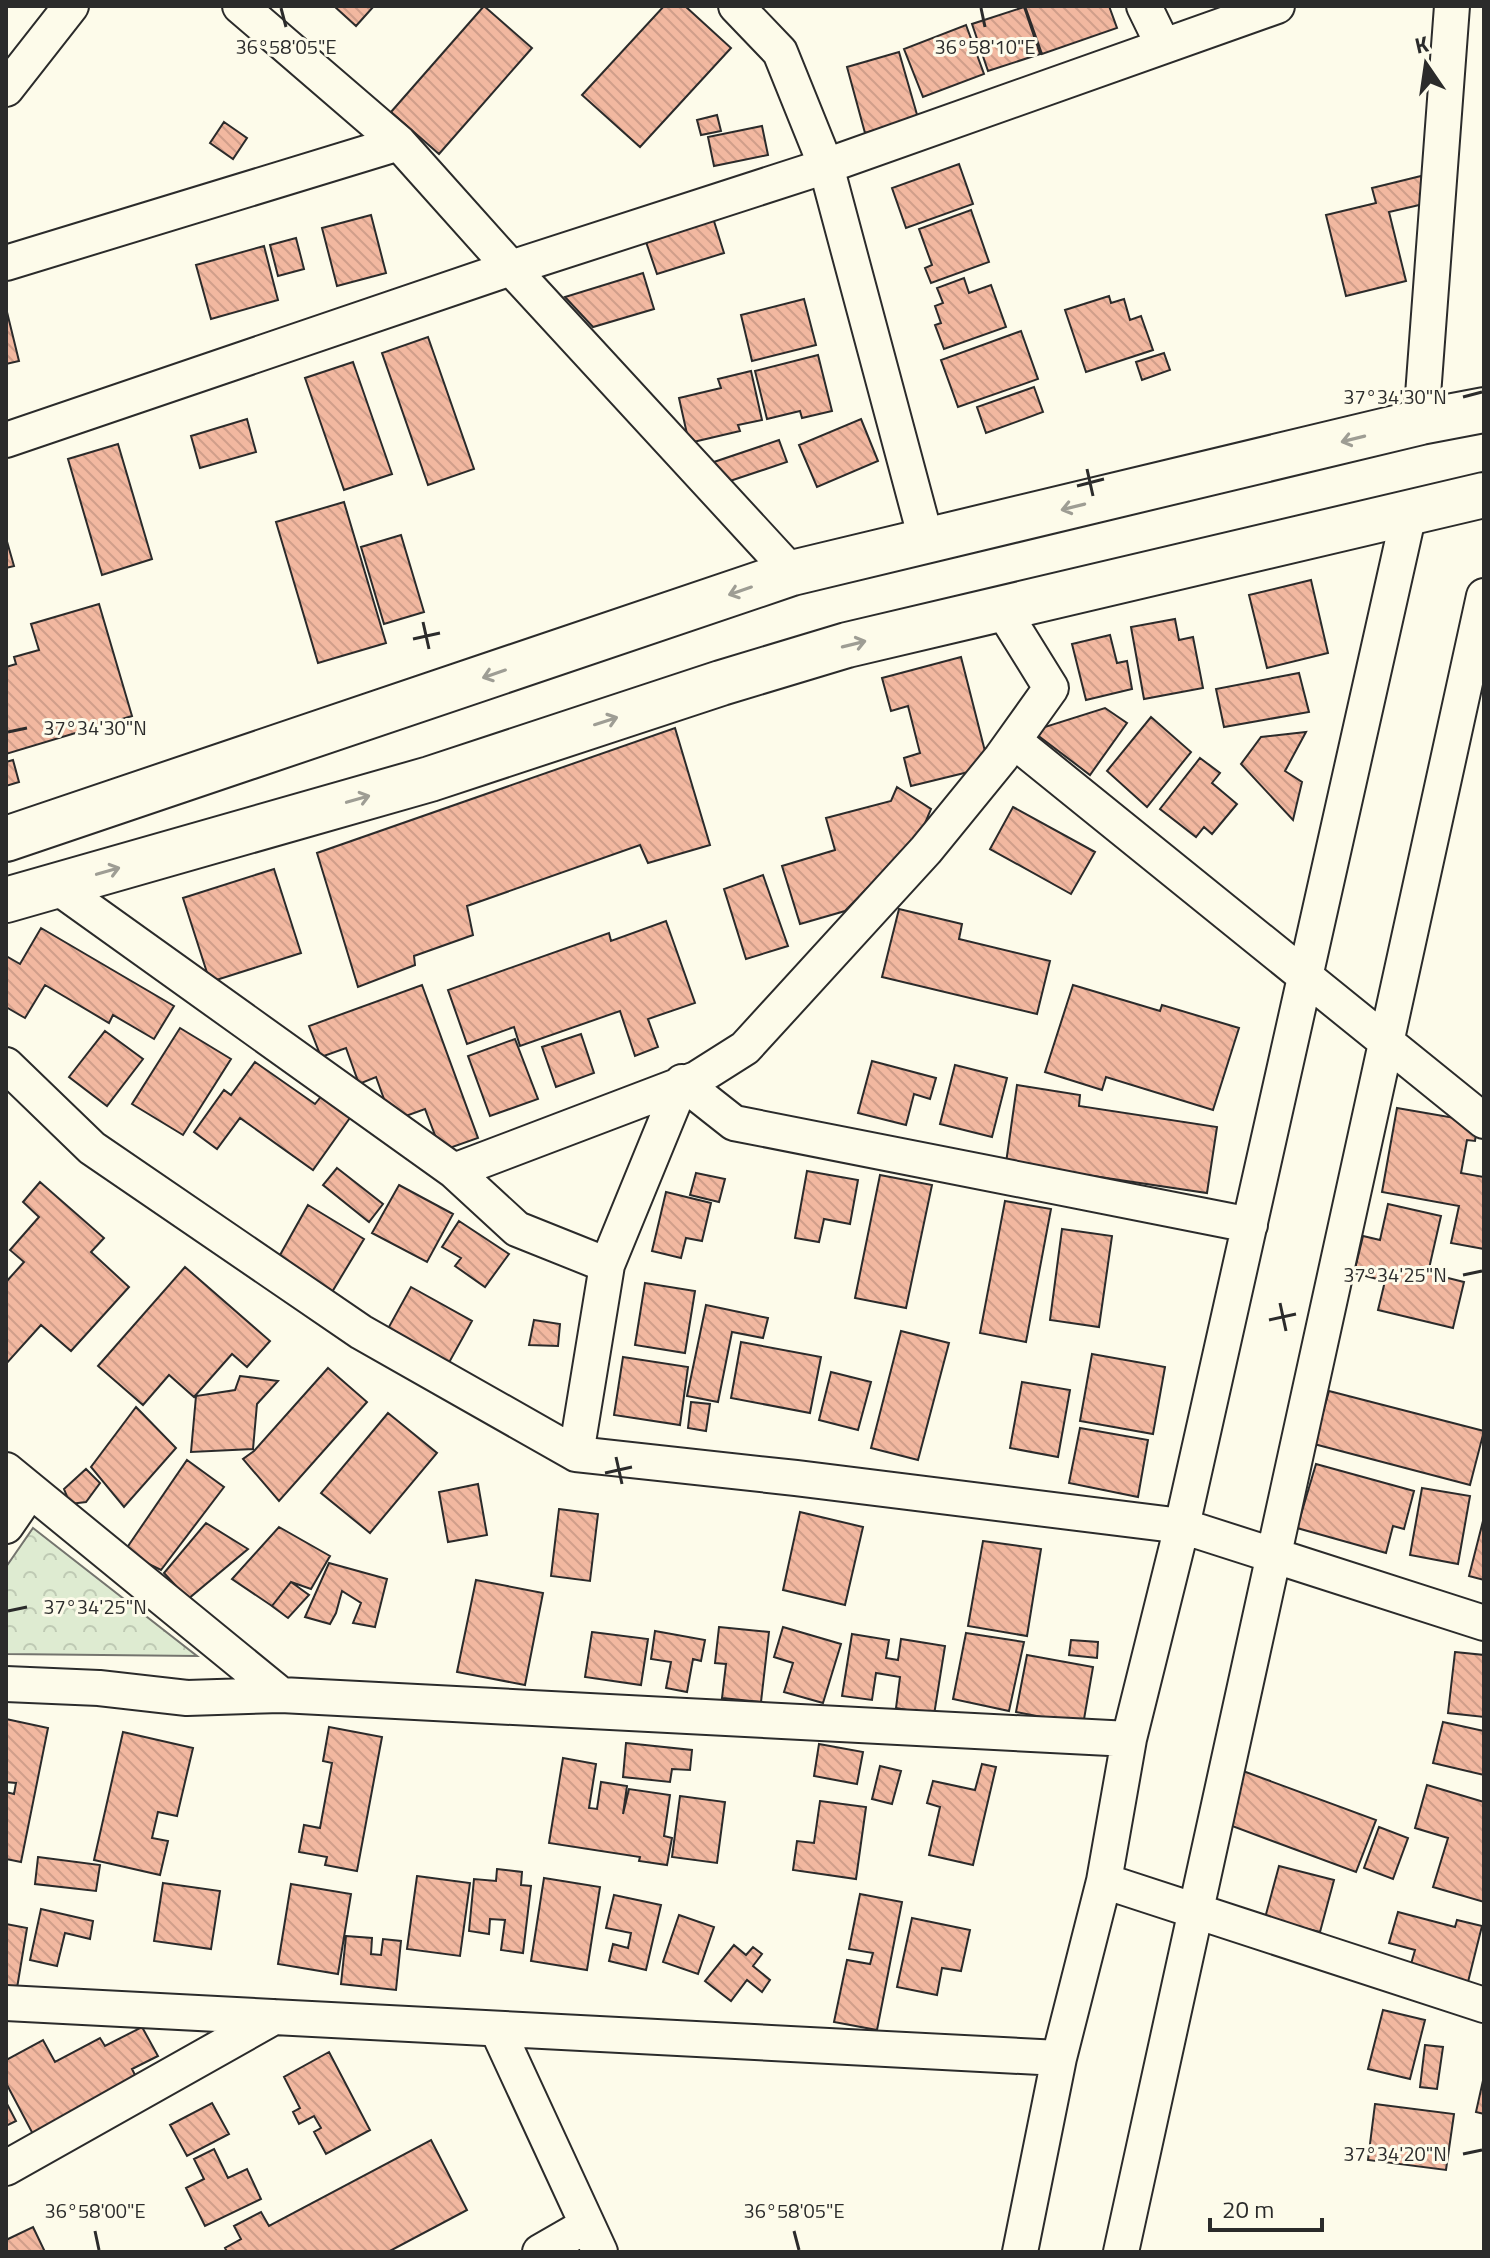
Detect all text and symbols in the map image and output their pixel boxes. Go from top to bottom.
north arrow [1386,24,1466,104]
text: K [1411,26,1432,63]
text: 36°58'05"E [235,31,337,62]
text: 36°58'10"E [934,31,1036,62]
text: 37°34'30"N [1343,381,1447,412]
one-way arrow [1341,432,1367,447]
one-way arrow [1061,500,1087,515]
one-way arrow [728,585,753,600]
one-way arrow [841,635,866,650]
one-way arrow [482,668,507,683]
text: 37°34'30"N [43,712,147,743]
one-way arrow [593,712,618,727]
one-way arrow [344,791,370,806]
one-way arrow [95,863,121,878]
text: 37°34'25"N [1343,1259,1447,1290]
text: 37°34'25"N [43,1591,147,1622]
text: 37°34'20"N [1343,2138,1447,2169]
scale bar [1210,2182,1322,2232]
text: 20 m [1222,2191,1274,2227]
text: 36°58'00"E [44,2195,146,2226]
text: 36°58'05"E [743,2195,845,2226]

